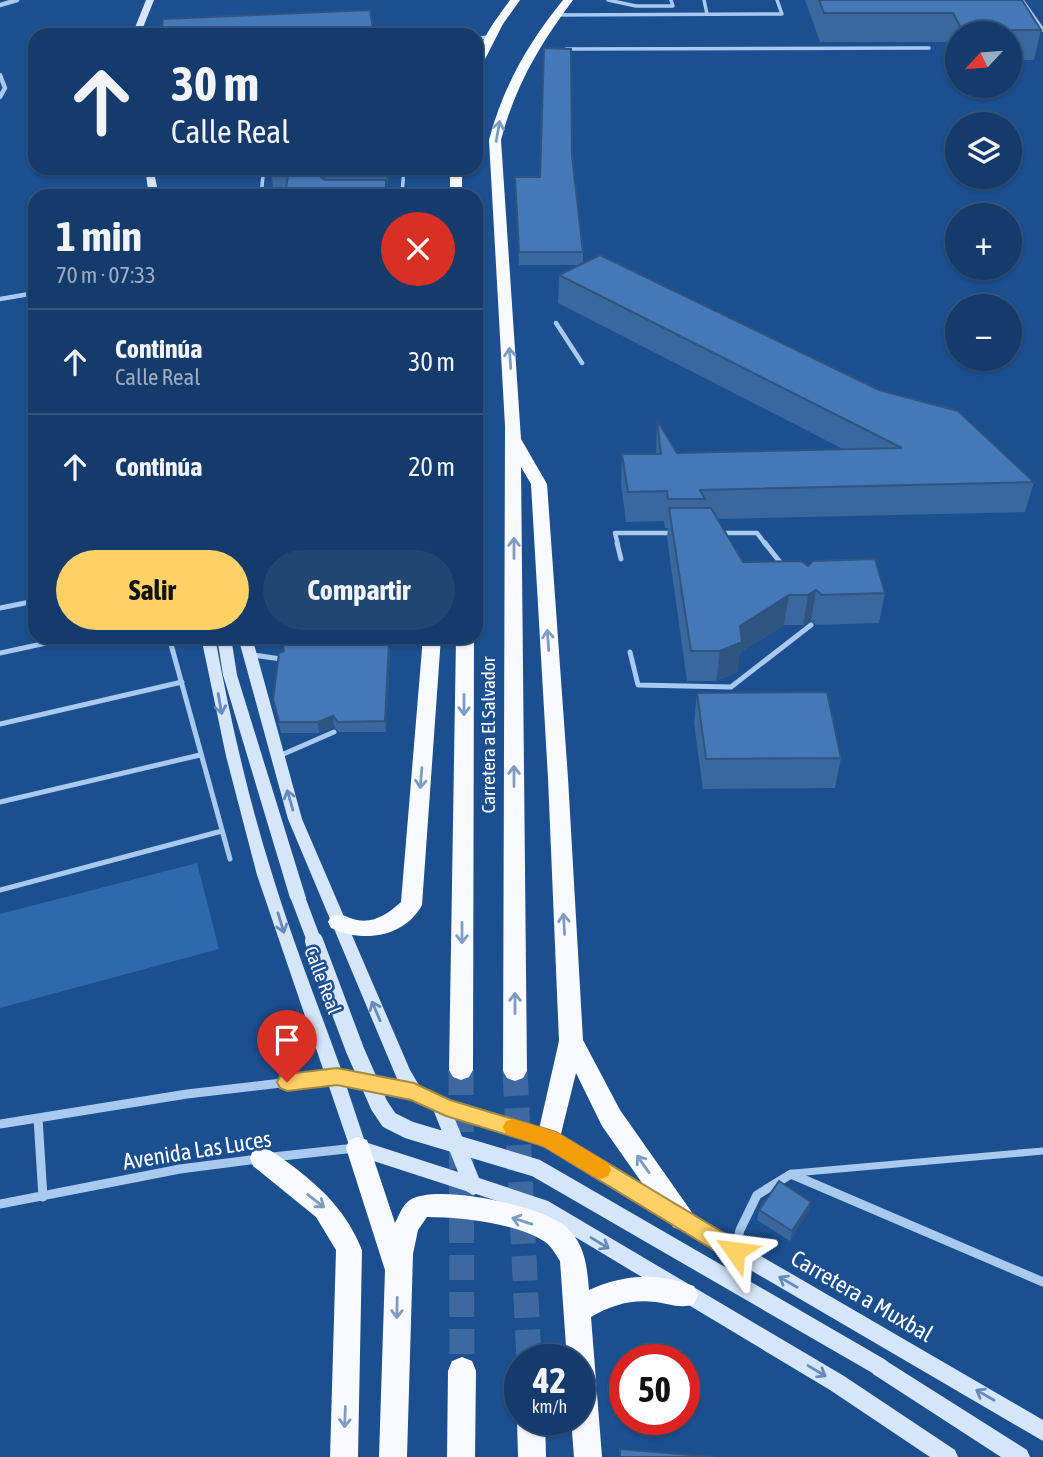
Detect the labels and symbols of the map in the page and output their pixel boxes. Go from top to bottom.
north arrow [945,21,1022,98]
one-way arrow [491,120,505,143]
one-way arrow [503,347,516,370]
one-way arrow [507,537,521,560]
one-way arrow [542,628,555,651]
street label: Carretera a El Salvador [477,656,499,813]
one-way arrow [214,692,227,715]
one-way arrow [457,693,471,716]
one-way arrow [508,764,521,787]
one-way arrow [414,766,427,789]
one-way arrow [282,790,295,812]
one-way arrow [276,912,288,934]
one-way arrow [558,913,571,936]
one-way arrow [455,921,469,944]
street label: Calle Real [300,943,346,1017]
one-way arrow [508,992,522,1015]
one-way arrow [369,1000,382,1022]
pin [257,1010,317,1082]
street label: Avenida Las Luces [121,1125,273,1175]
one-way arrow [636,1155,650,1174]
one-way arrow [306,1193,324,1208]
one-way arrow [512,1214,534,1227]
position arrow [698,1214,772,1288]
one-way arrow [590,1236,610,1250]
street label: Carretera a Muxbal [786,1245,938,1347]
one-way arrow [778,1275,798,1289]
one-way arrow [390,1296,404,1319]
speed limit sign: 50 [609,1344,700,1435]
one-way arrow [807,1364,827,1378]
one-way arrow [975,1388,996,1401]
one-way arrow [339,1405,352,1428]

